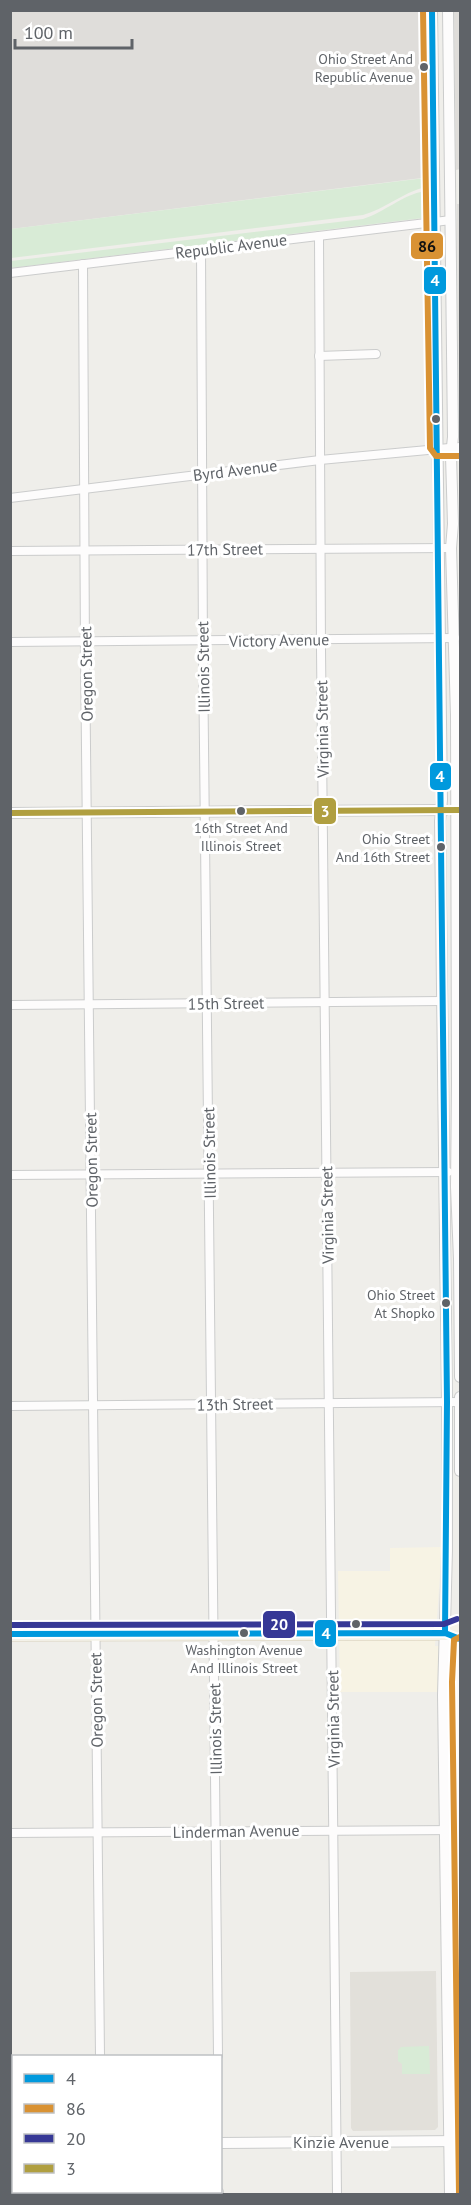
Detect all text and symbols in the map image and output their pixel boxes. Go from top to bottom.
scale bar [15,12,132,50]
text: 100 m [24,21,73,44]
place label: Ohio Street And Republic Avenue [315,50,413,86]
marker: Ohio Street And Republic Avenue [418,61,430,73]
street label: Republic Avenue [174,229,288,263]
line badge: 86 [410,232,444,260]
text: 86 [418,236,436,256]
line badge: 4 [423,266,447,295]
text: 4 [430,270,440,290]
unlabelled marker [430,413,442,425]
street label: Byrd Avenue [192,455,278,485]
street label: 17th Street [187,538,264,560]
street label: Illinois Street [192,620,214,713]
street label: Oregon Street [75,626,97,722]
street label: Victory Avenue [228,629,329,651]
street label: Virginia Street [311,679,333,779]
line badge: 4 [429,762,452,791]
text: 4 [435,766,445,786]
line badge: 3 [313,797,337,825]
text: 3 [320,801,330,821]
marker: 16th Street And Illinois Street [235,805,247,817]
place label: 16th Street And Illinois Street [194,819,288,855]
place label: Ohio Street And 16th Street [336,830,430,866]
marker: Ohio Street And 16th Street [435,841,447,853]
street label: 15th Street [187,992,265,1014]
street label: Illinois Street [198,1106,220,1199]
street label: Oregon Street [80,1112,102,1208]
street label: Virginia Street [316,1165,338,1265]
place label: Ohio Street At Shopko [367,1286,435,1322]
marker: Ohio Street At Shopko [440,1297,452,1309]
street label: 13th Street [196,1393,274,1415]
line badge: 20 [262,1610,296,1639]
text: 20 [270,1614,288,1634]
unlabelled marker [350,1618,362,1630]
line badge: 4 [314,1619,337,1648]
text: 4 [321,1623,331,1643]
marker: Washington Avenue And Illinois Street [238,1627,250,1639]
place label: Washington Avenue And Illinois Street [185,1641,303,1677]
street label: Oregon Street [85,1652,107,1748]
street label: Virginia Street [322,1669,344,1769]
street label: Illinois Street [204,1682,226,1775]
street label: Linderman Avenue [172,1820,300,1842]
legend [12,2055,222,2193]
text: 4 [66,2067,76,2090]
text: 86 [66,2097,86,2120]
text: 20 [66,2127,86,2150]
street label: Kinzie Avenue [293,2132,389,2152]
text: 3 [66,2157,76,2180]

